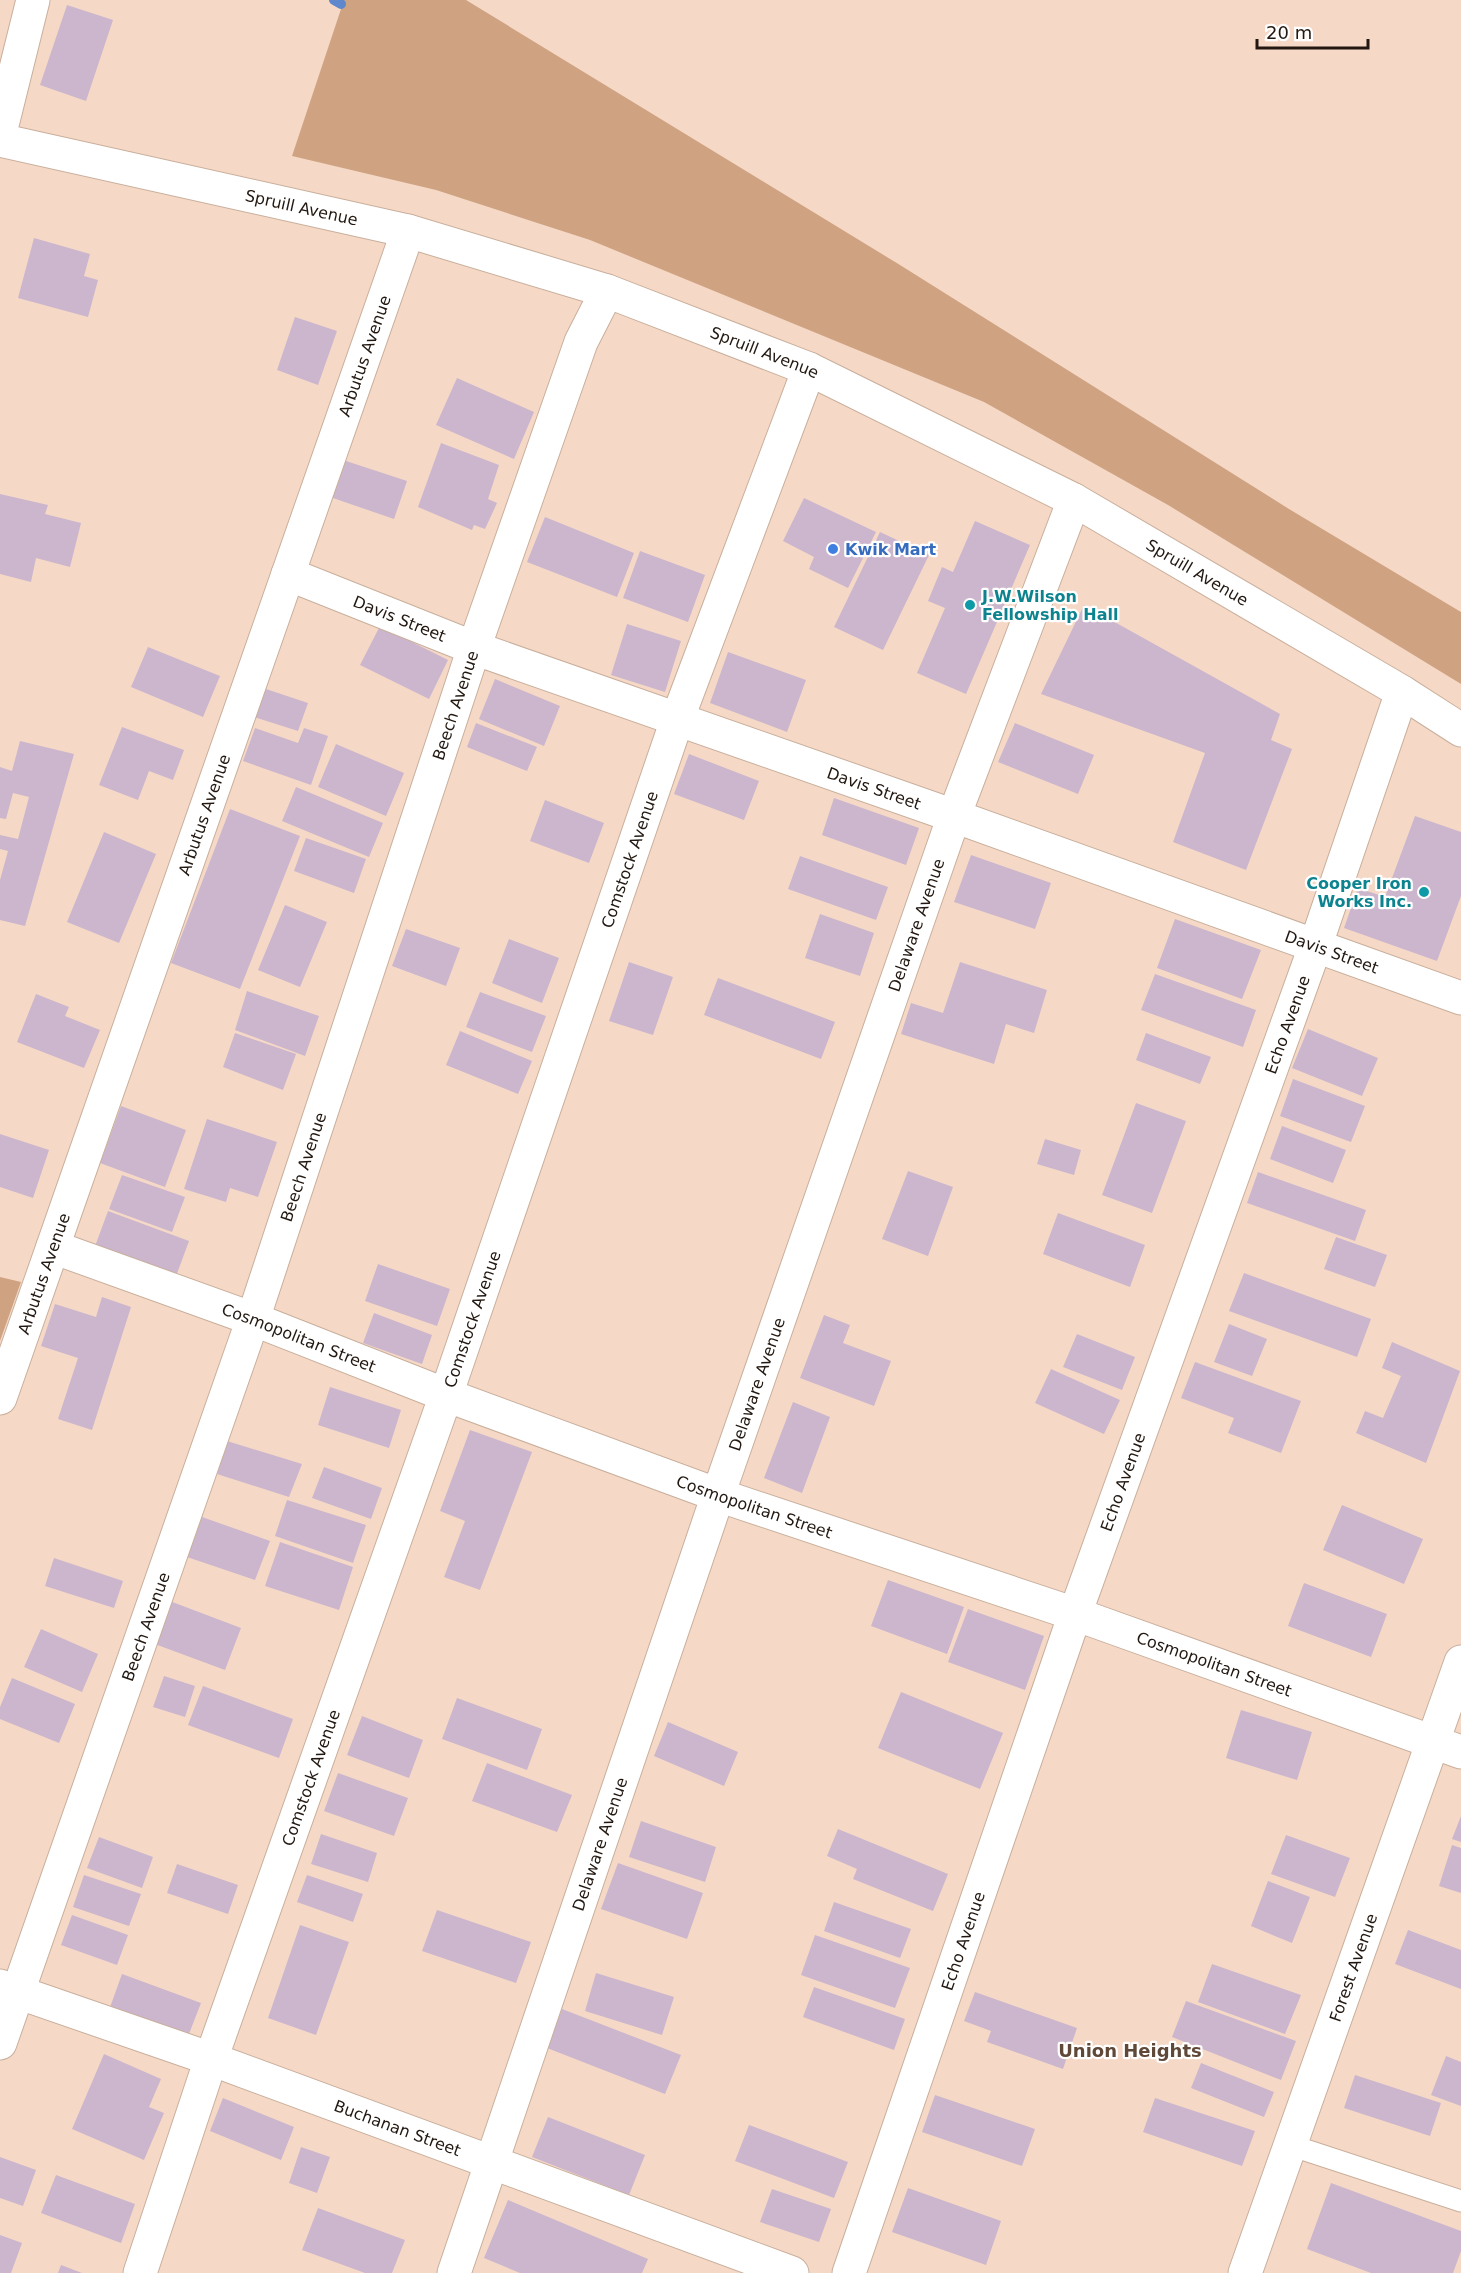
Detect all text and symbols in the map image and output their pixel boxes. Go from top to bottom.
scale bar [1257,12,1368,50]
text: 20 m [1266,22,1312,43]
street label: Spruill Avenue [243,185,360,229]
street label: Arbutus Avenue [334,293,394,419]
street label: Spruill Avenue [708,322,822,382]
street label: Spruill Avenue [1143,535,1252,609]
place label: Kwik Mart [845,540,936,559]
marker: Kwik Mart [826,542,840,556]
place label: J.W.Wilson Fellowship Hall [981,587,1118,624]
street label: Davis Street [350,591,449,645]
marker: J.W.Wilson Fellowship Hall [963,598,977,612]
street label: Beech Avenue [428,648,482,763]
street label: Arbutus Avenue [174,751,234,878]
street label: Davis Street [825,763,923,813]
street label: Comstock Avenue [597,788,662,930]
street label: Delaware Avenue [884,856,948,994]
place label: Cooper Iron Works Inc. [1306,874,1412,911]
marker: Cooper Iron Works Inc. [1417,885,1431,899]
street label: Davis Street [1282,926,1381,977]
street label: Echo Avenue [1261,973,1313,1077]
street label: Beech Avenue [276,1110,330,1224]
street label: Arbutus Avenue [14,1210,74,1337]
street label: Comstock Avenue [440,1248,504,1390]
street label: Cosmopolitan Street [219,1299,379,1376]
street label: Delaware Avenue [725,1315,789,1453]
street label: Echo Avenue [1096,1430,1149,1534]
street label: Cosmopolitan Street [674,1471,835,1542]
street label: Beech Avenue [118,1570,173,1684]
street label: Cosmopolitan Street [1134,1627,1294,1700]
street label: Comstock Avenue [278,1707,344,1848]
street label: Delaware Avenue [568,1775,631,1913]
street label: Echo Avenue [937,1889,989,1993]
street label: Forest Avenue [1325,1911,1381,2024]
district label: Union Heights [1058,2040,1202,2061]
street label: Buchanan Street [331,2096,463,2160]

